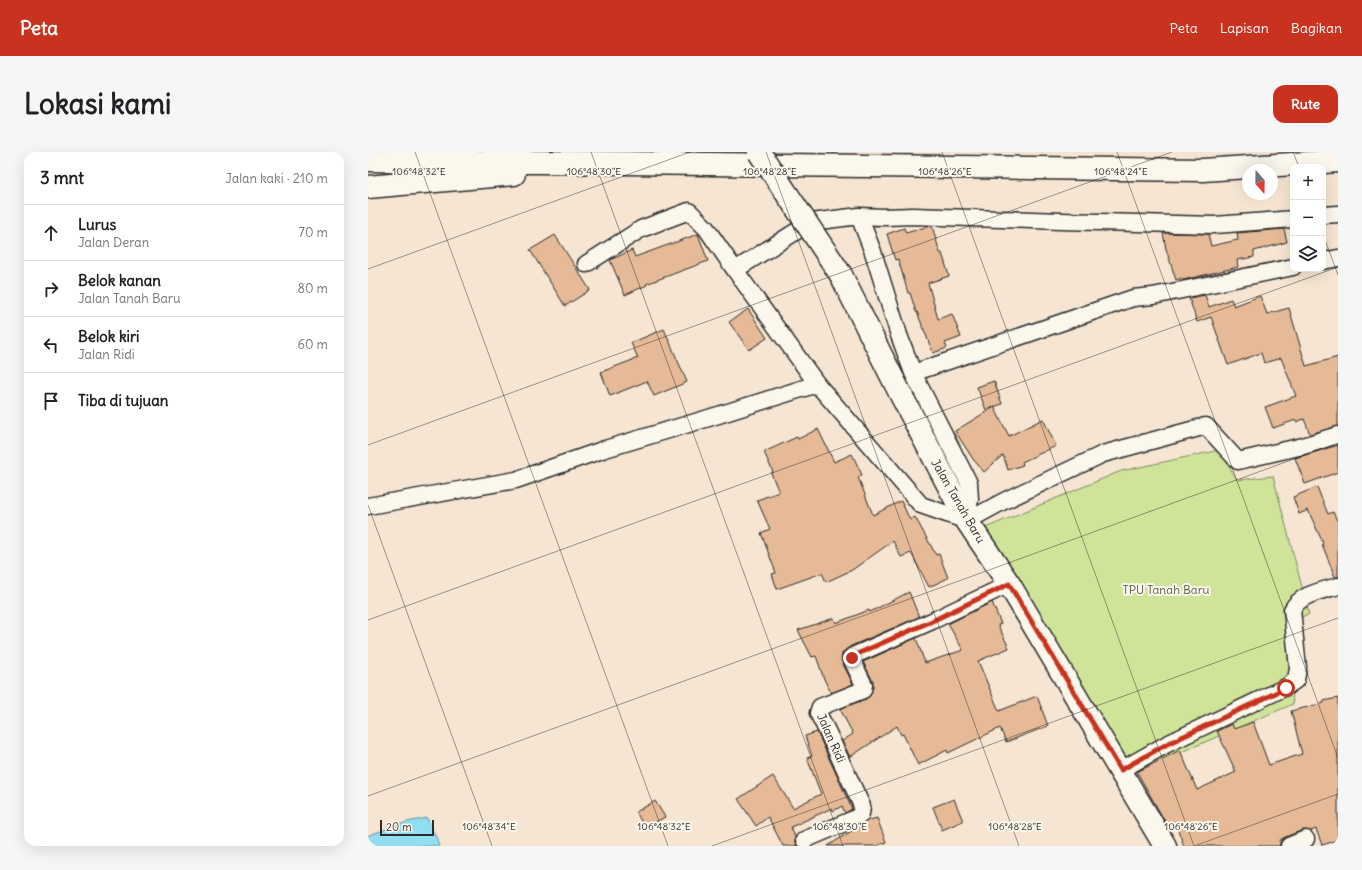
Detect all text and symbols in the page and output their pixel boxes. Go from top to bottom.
text: Peta [20,16,58,40]
text: Peta [1170,19,1198,37]
text: Lapisan [1220,19,1269,37]
text: Bagikan [1291,19,1342,37]
button: Rute [1273,85,1338,123]
text: Lokasi kami [24,86,171,122]
north arrow [1242,164,1278,200]
map controls [1290,164,1326,272]
button: + [1290,164,1326,200]
text: 106°48'32"E [392,165,446,178]
text: 106°48'30"E [567,165,621,178]
text: 106°48'28"E [743,165,797,178]
text: 106°48'26"E [918,165,972,178]
text: 106°48'24"E [1094,165,1148,178]
text: 3 mnt [40,167,84,189]
text: Jalan kaki · 210 m [225,170,328,187]
button: − [1290,200,1326,236]
text: Lurus [78,215,116,234]
icon: ahead [40,222,62,244]
text: 70 m [299,224,328,241]
text: Jalan Deran [78,234,149,251]
button: layers [1290,236,1326,272]
text: Belok kanan [78,271,161,290]
icon: right [40,278,62,300]
text: 80 m [297,280,328,297]
text: Jalan Tanah Baru [78,290,181,307]
text: Belok kiri [78,327,139,346]
icon: left [40,334,62,356]
text: 60 m [297,336,328,353]
text: Jalan Ridi [78,346,135,363]
icon: arrive [40,390,62,412]
text: Tiba di tujuan [78,391,168,410]
street label: Jalan Tanah Baru [928,456,989,546]
park label: TPU Tanah Baru [1122,582,1210,597]
route end [843,649,861,667]
route start [1277,679,1295,697]
street label: Jalan Ridi [814,711,849,765]
scale bar [380,818,434,837]
text: 20 m [386,820,412,834]
text: 106°48'34"E [462,820,516,833]
text: 106°48'32"E [637,820,691,833]
text: 106°48'30"E [813,820,867,833]
text: 106°48'28"E [988,820,1042,833]
text: 106°48'26"E [1164,820,1218,833]

